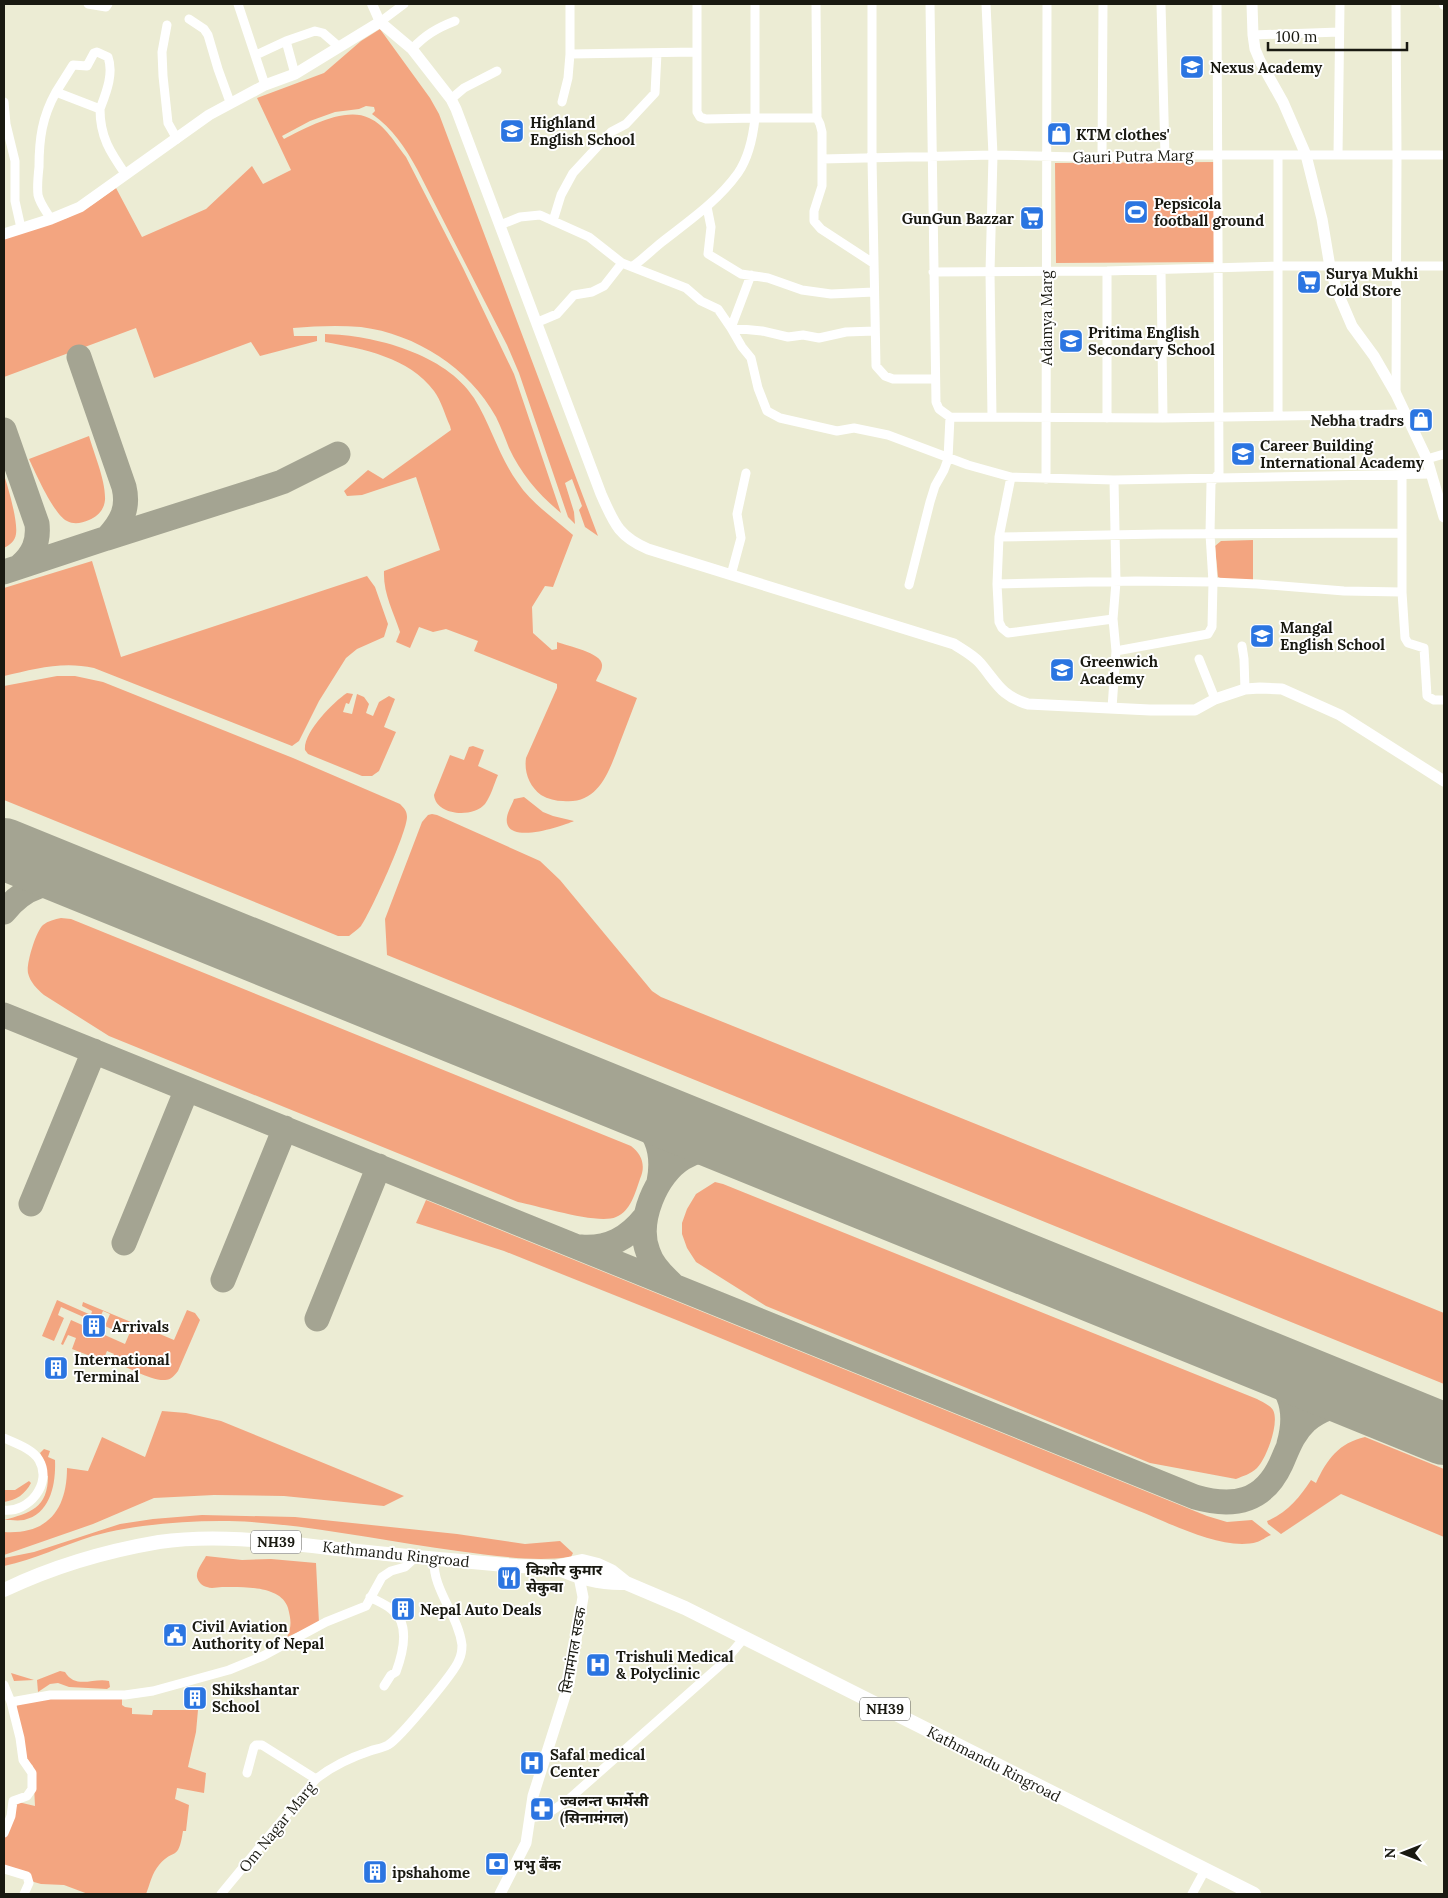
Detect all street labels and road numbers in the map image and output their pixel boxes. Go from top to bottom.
street label: Gauri Putra Marg [1072,145,1194,167]
street label: Adamya Marg [1037,270,1056,367]
road number: NH39 [251,1530,301,1554]
street label: Kathmandu Ringroad [322,1537,470,1571]
street label: सिनामंगल सडक [556,1605,590,1695]
road number: NH39 [860,1698,910,1720]
street label: Kathmandu Ringroad [924,1722,1064,1806]
street label: Om Nagar Marg [235,1777,320,1876]

